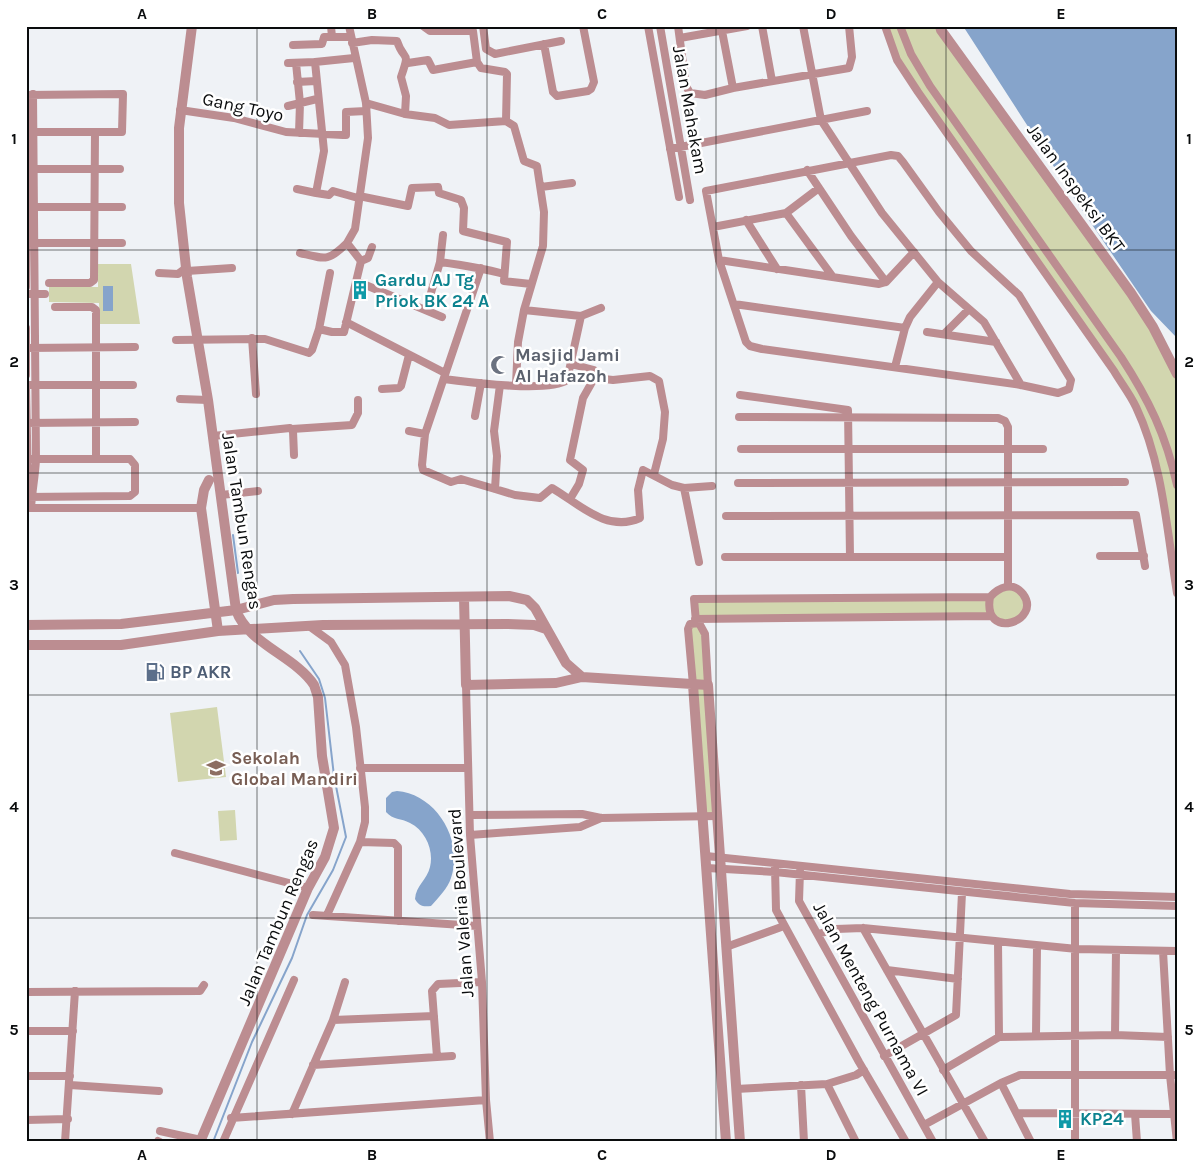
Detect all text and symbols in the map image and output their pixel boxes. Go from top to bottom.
text: A [137,4,147,23]
text: B [367,4,377,23]
text: C [597,4,607,23]
text: D [826,4,837,23]
text: E [1056,4,1066,23]
street label: Jalan Mahakam [668,44,712,176]
street label: Gang Toyo [200,88,286,126]
street label: Jalan Inspeksi BKT [1022,120,1130,256]
text: 1 [11,129,17,148]
text: 1 [1186,129,1192,148]
place label: Gardu AJ Tg Priok BK 24 A [375,269,489,312]
building icon: Gardu AJ Tg Priok BK 24 A [349,279,371,301]
place label: Masjid Jami Al Hafazoh [515,344,620,387]
text: 2 [9,352,19,371]
text: 2 [1184,352,1194,371]
mosque icon: Masjid Jami Al Hafazoh [489,354,511,376]
street label: Jalan Tambun Rengas [217,431,267,611]
text: 3 [9,575,19,594]
text: 3 [1184,575,1194,594]
fuel station icon: BP AKR [144,661,166,683]
place label: BP AKR [170,661,231,683]
place label: Sekolah Global Mandiri [231,747,358,790]
school or university icon: Sekolah Global Mandiri [205,757,227,779]
text: 4 [9,797,19,816]
text: 4 [1184,797,1194,816]
street label: Jalan Valeria Boulevard [443,808,479,998]
street label: Jalan Tambun Rengas [233,835,323,1009]
street label: Jalan Menteng Purnama VI [808,898,934,1100]
text: 5 [9,1020,19,1039]
text: 5 [1184,1020,1194,1039]
building icon: KP24 [1054,1108,1076,1130]
place label: KP24 [1080,1108,1124,1130]
text: A [137,1145,147,1164]
text: B [367,1145,377,1164]
text: C [597,1145,607,1164]
text: D [826,1145,837,1164]
text: E [1056,1145,1066,1164]

